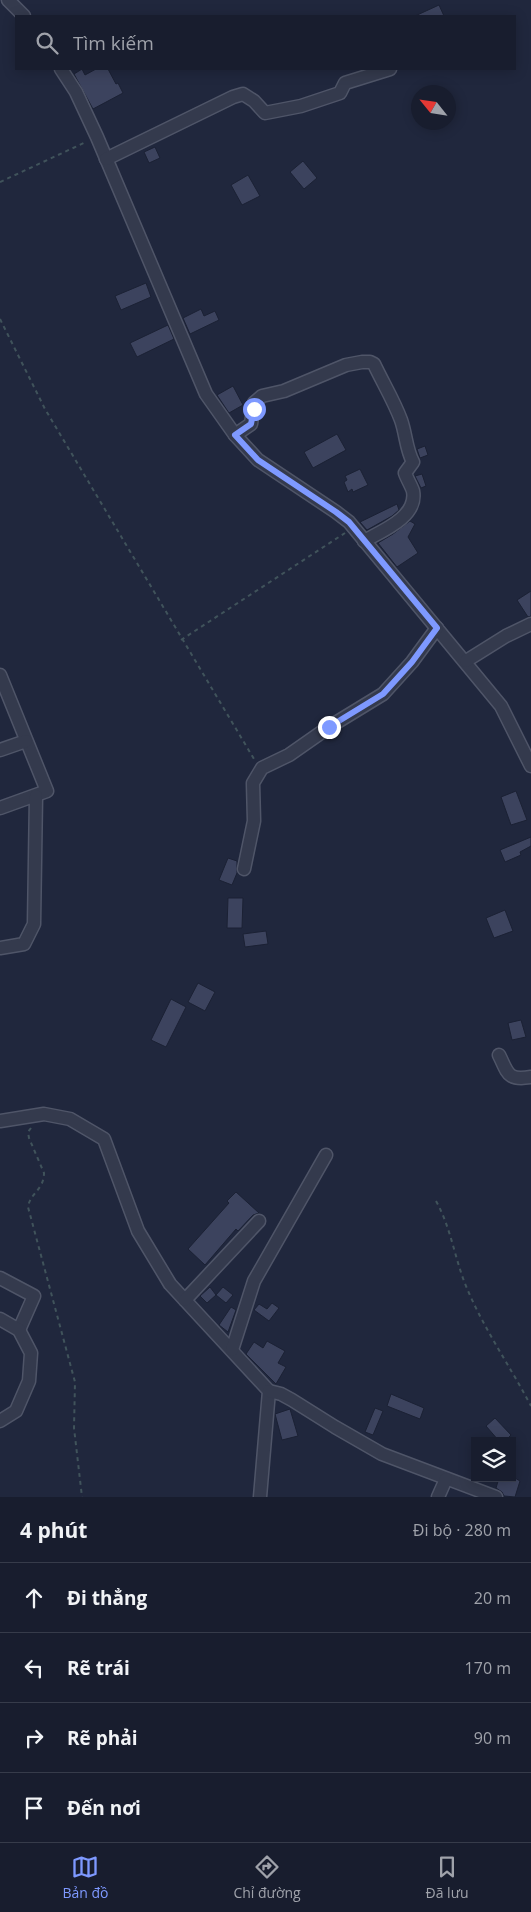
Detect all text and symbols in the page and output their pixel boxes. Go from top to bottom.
search box [15,15,516,70]
icon: search [33,29,61,57]
text: Tìm kiếm [73,30,154,56]
north arrow [411,85,456,130]
route start [243,398,266,421]
route end [318,716,341,739]
map controls [471,1437,516,1482]
button: layers [471,1437,516,1482]
text: 4 phút [20,1516,87,1544]
text: Đi bộ · 280 m [413,1519,511,1541]
icon: ahead [20,1584,48,1612]
text: Đi thẳng [67,1585,147,1611]
text: 20 m [474,1587,511,1609]
icon: left [20,1654,48,1682]
text: Rẽ trái [67,1655,130,1681]
text: 170 m [465,1657,511,1679]
icon: right [20,1724,48,1752]
text: Rẽ phải [67,1725,138,1751]
text: 90 m [474,1727,511,1749]
icon: arrive [20,1794,48,1822]
text: Đến nơi [67,1795,141,1821]
tab: Bản đồ [62,1853,109,1902]
tab: Chỉ đường [233,1853,301,1902]
tab: Đã lưu [426,1853,469,1902]

